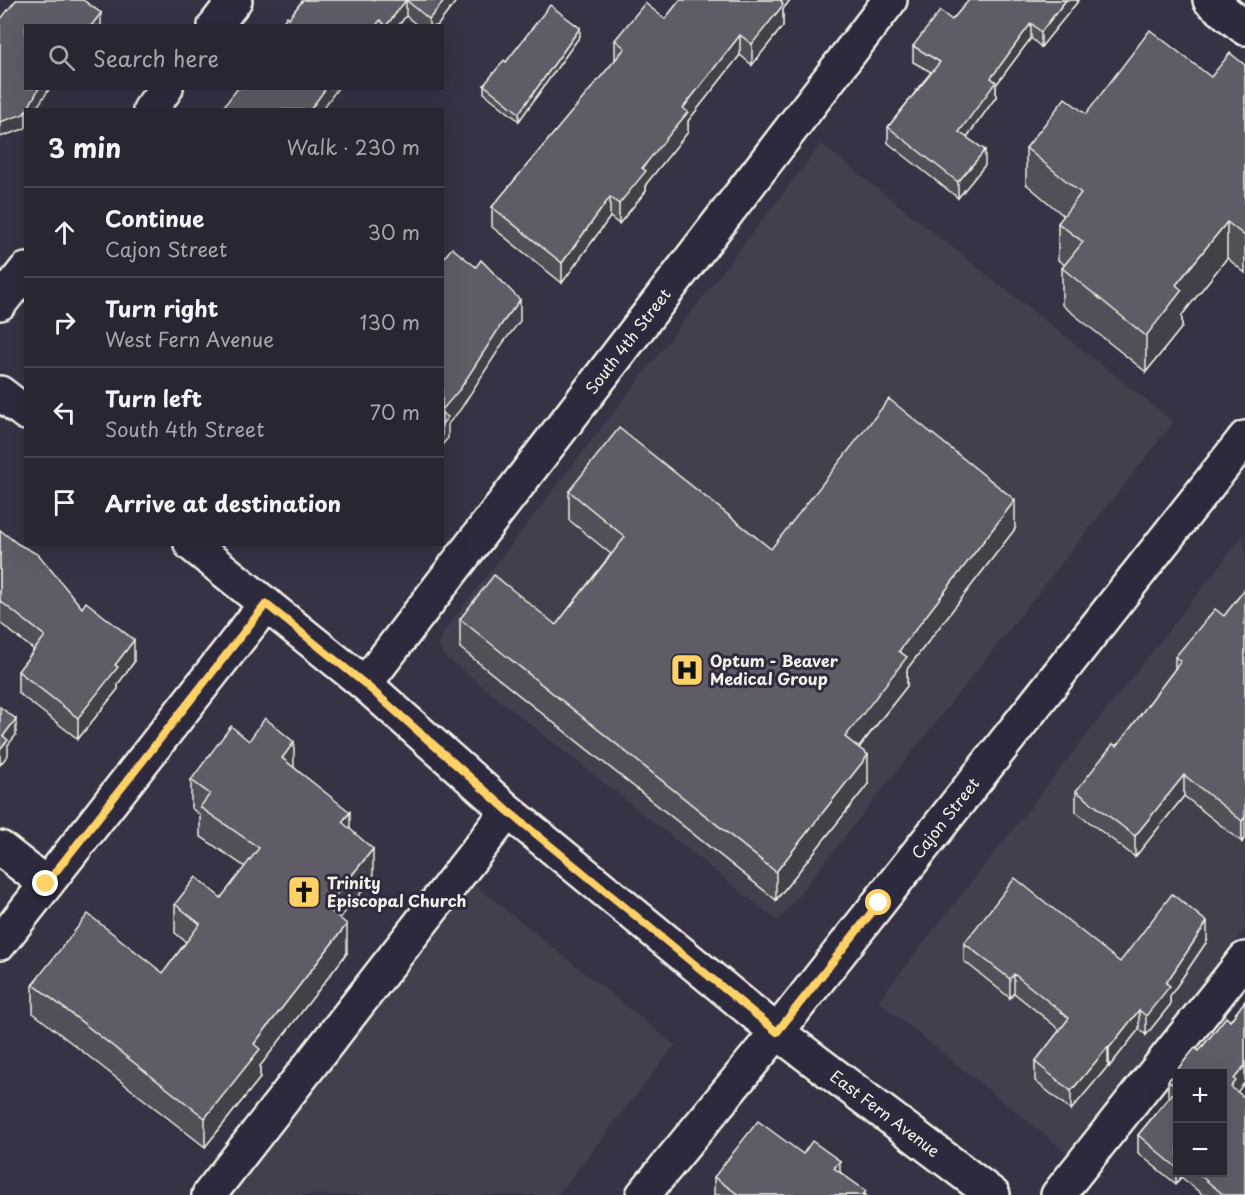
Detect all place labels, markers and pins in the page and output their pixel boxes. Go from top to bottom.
place label: Optum - Beaver Medical Group [710,648,839,690]
hospital icon: Optum - Beaver Medical Group [669,652,705,688]
place label: Trinity Episcopal Church [327,870,466,912]
church icon: Trinity Episcopal Church [286,874,322,910]

